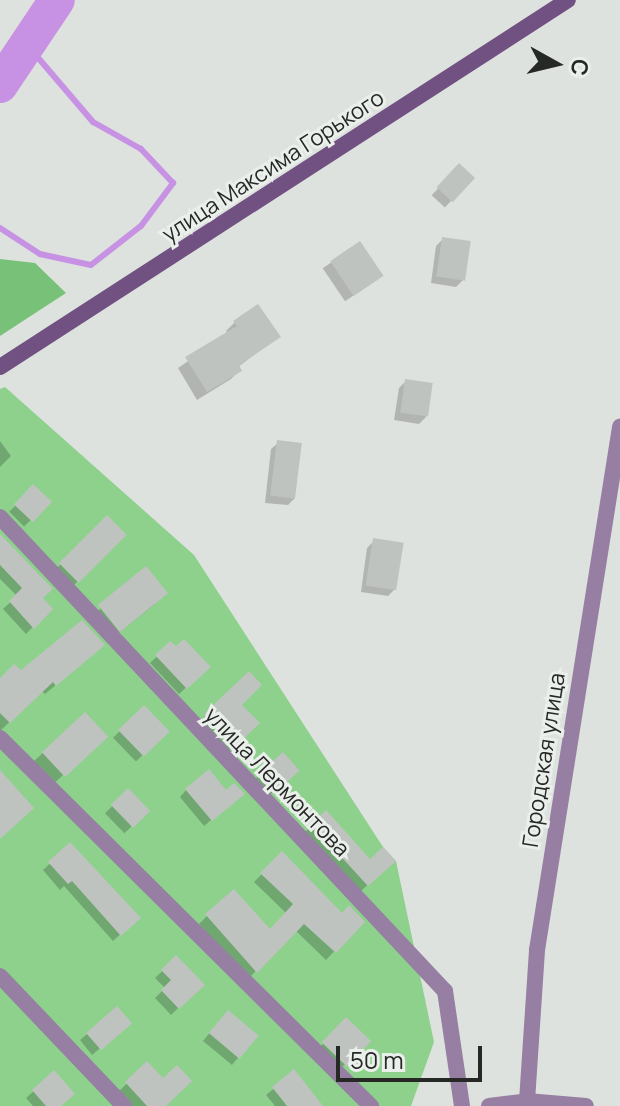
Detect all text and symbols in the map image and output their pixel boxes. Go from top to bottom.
north arrow [516,24,596,104]
text: С [564,57,596,77]
street label: улица Максима Горького [157,84,389,248]
street label: Городская улица [517,671,571,849]
street label: улица Лермонтова [199,702,355,862]
scale bar [340,1030,486,1080]
text: 50 m [350,1043,404,1076]

